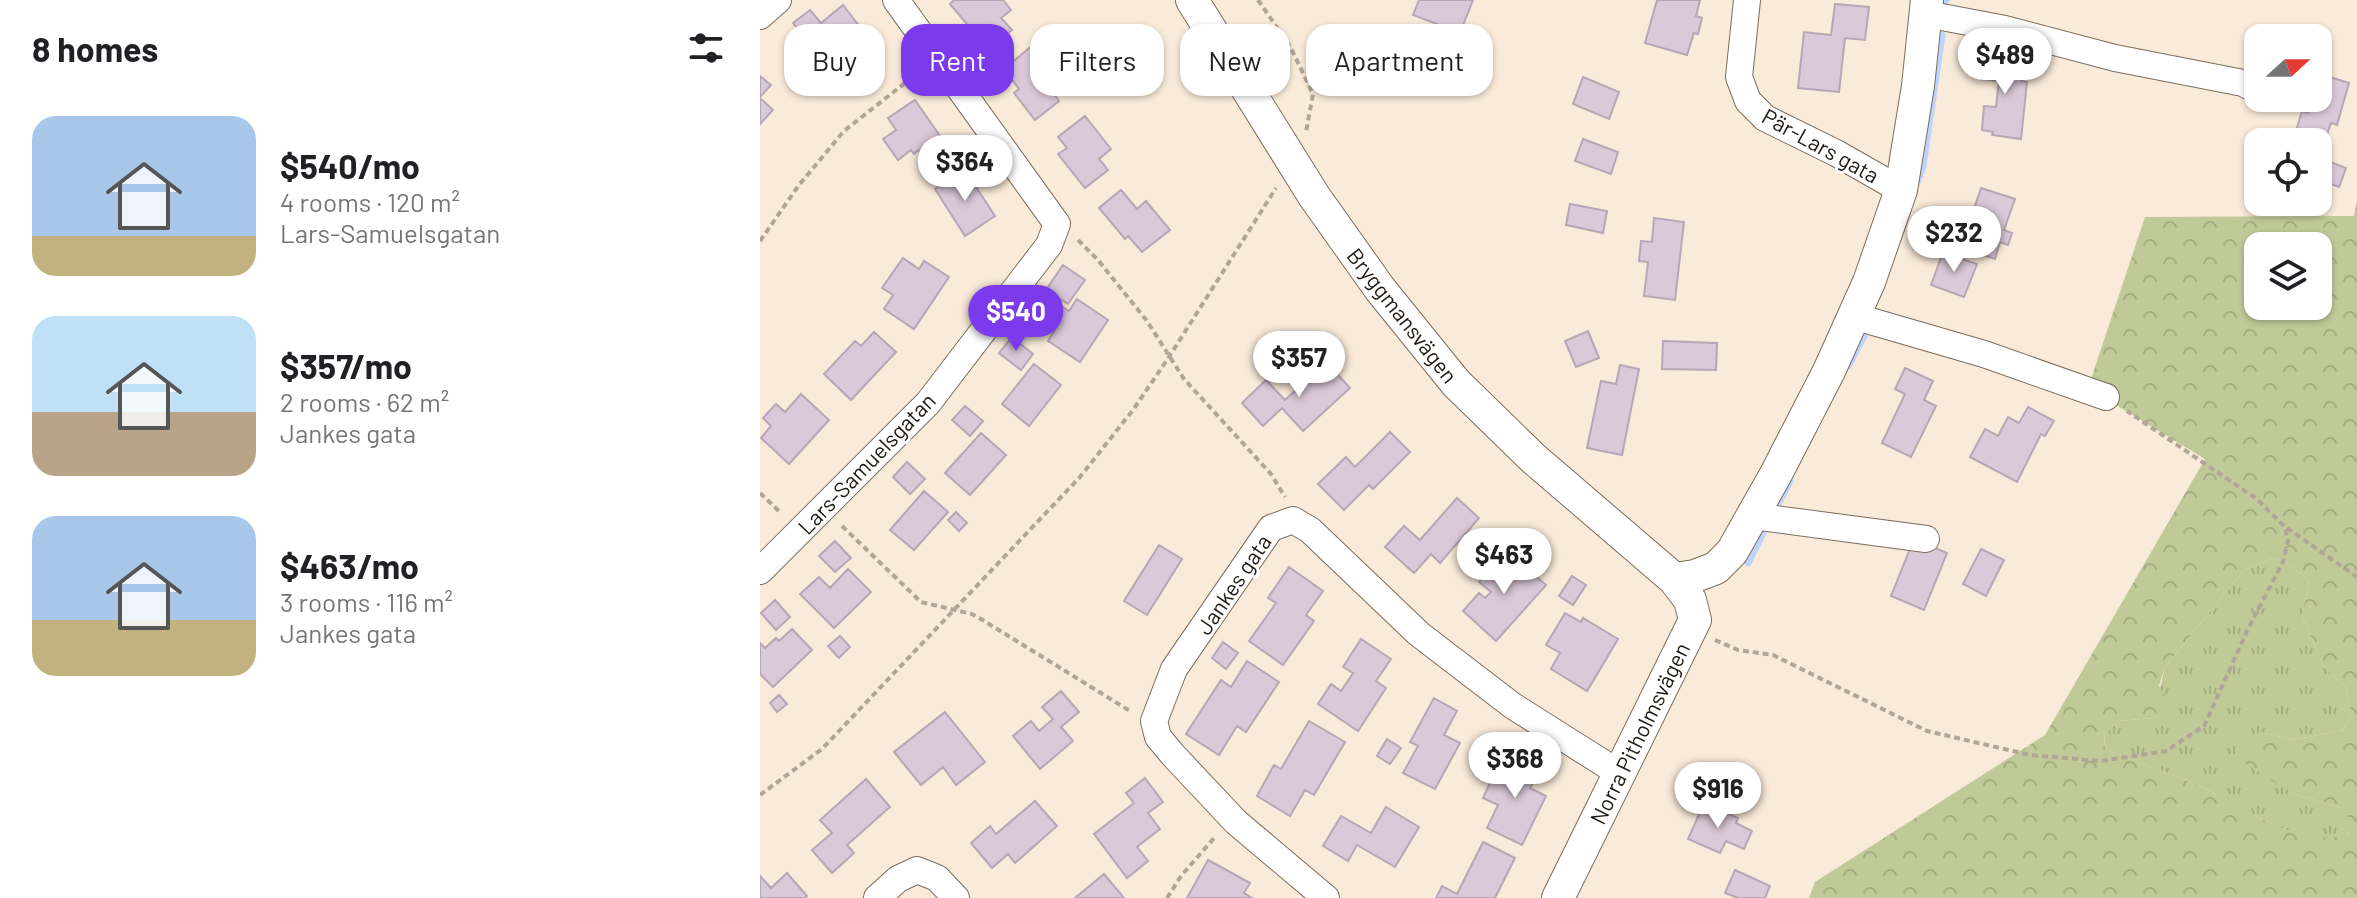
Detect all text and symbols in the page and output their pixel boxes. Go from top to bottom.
chip: Buy [784,24,885,96]
chip: Rent [901,24,1014,96]
chip: Filters [1030,24,1164,96]
chip: New [1180,24,1290,96]
chip: Apartment [1306,24,1493,96]
north arrow [2244,24,2332,112]
map controls [2244,24,2332,320]
icon: filters [684,26,728,70]
text: 8 homes [32,28,158,69]
pin: $489 [1958,28,2052,96]
text: $489 [1976,38,2034,69]
street label: Pär-Lars gata [1758,102,1884,188]
button: locate [2244,128,2332,216]
pin: $364 [918,135,1012,203]
text: $540/mo [280,145,420,186]
text: $364 [936,145,994,176]
icon: home [96,148,192,244]
text: 4 rooms · 120 m² [280,186,460,217]
pin: $232 [1907,206,2001,274]
text: $232 [1925,216,1983,247]
text: Lars-Samuelsgatan [280,217,500,248]
button: layers [2244,232,2332,320]
street label: Bryggmansvägen [1342,243,1464,387]
pin: $540 [969,285,1063,353]
text: $540 [986,295,1046,326]
pin: $357 [1252,331,1346,399]
text: $357 [1271,341,1327,372]
text: $357/mo [280,345,412,386]
icon: home [96,348,192,444]
text: 2 rooms · 62 m² [280,386,449,417]
street label: Lars-Samuelsgatan [792,387,940,539]
text: Jankes gata [280,417,416,448]
pin: $463 [1457,528,1551,596]
street label: Jankes gata [1190,529,1276,639]
text: $463 [1475,538,1533,569]
text: $463/mo [280,545,419,586]
icon: home [96,548,192,644]
text: 3 rooms · 116 m² [280,586,453,617]
text: Jankes gata [280,617,416,648]
street label: Norra Pitholmsvägen [1584,638,1694,828]
pin: $368 [1468,732,1562,800]
text: $368 [1487,742,1543,773]
pin: $916 [1671,762,1765,830]
text: $916 [1692,772,1744,803]

